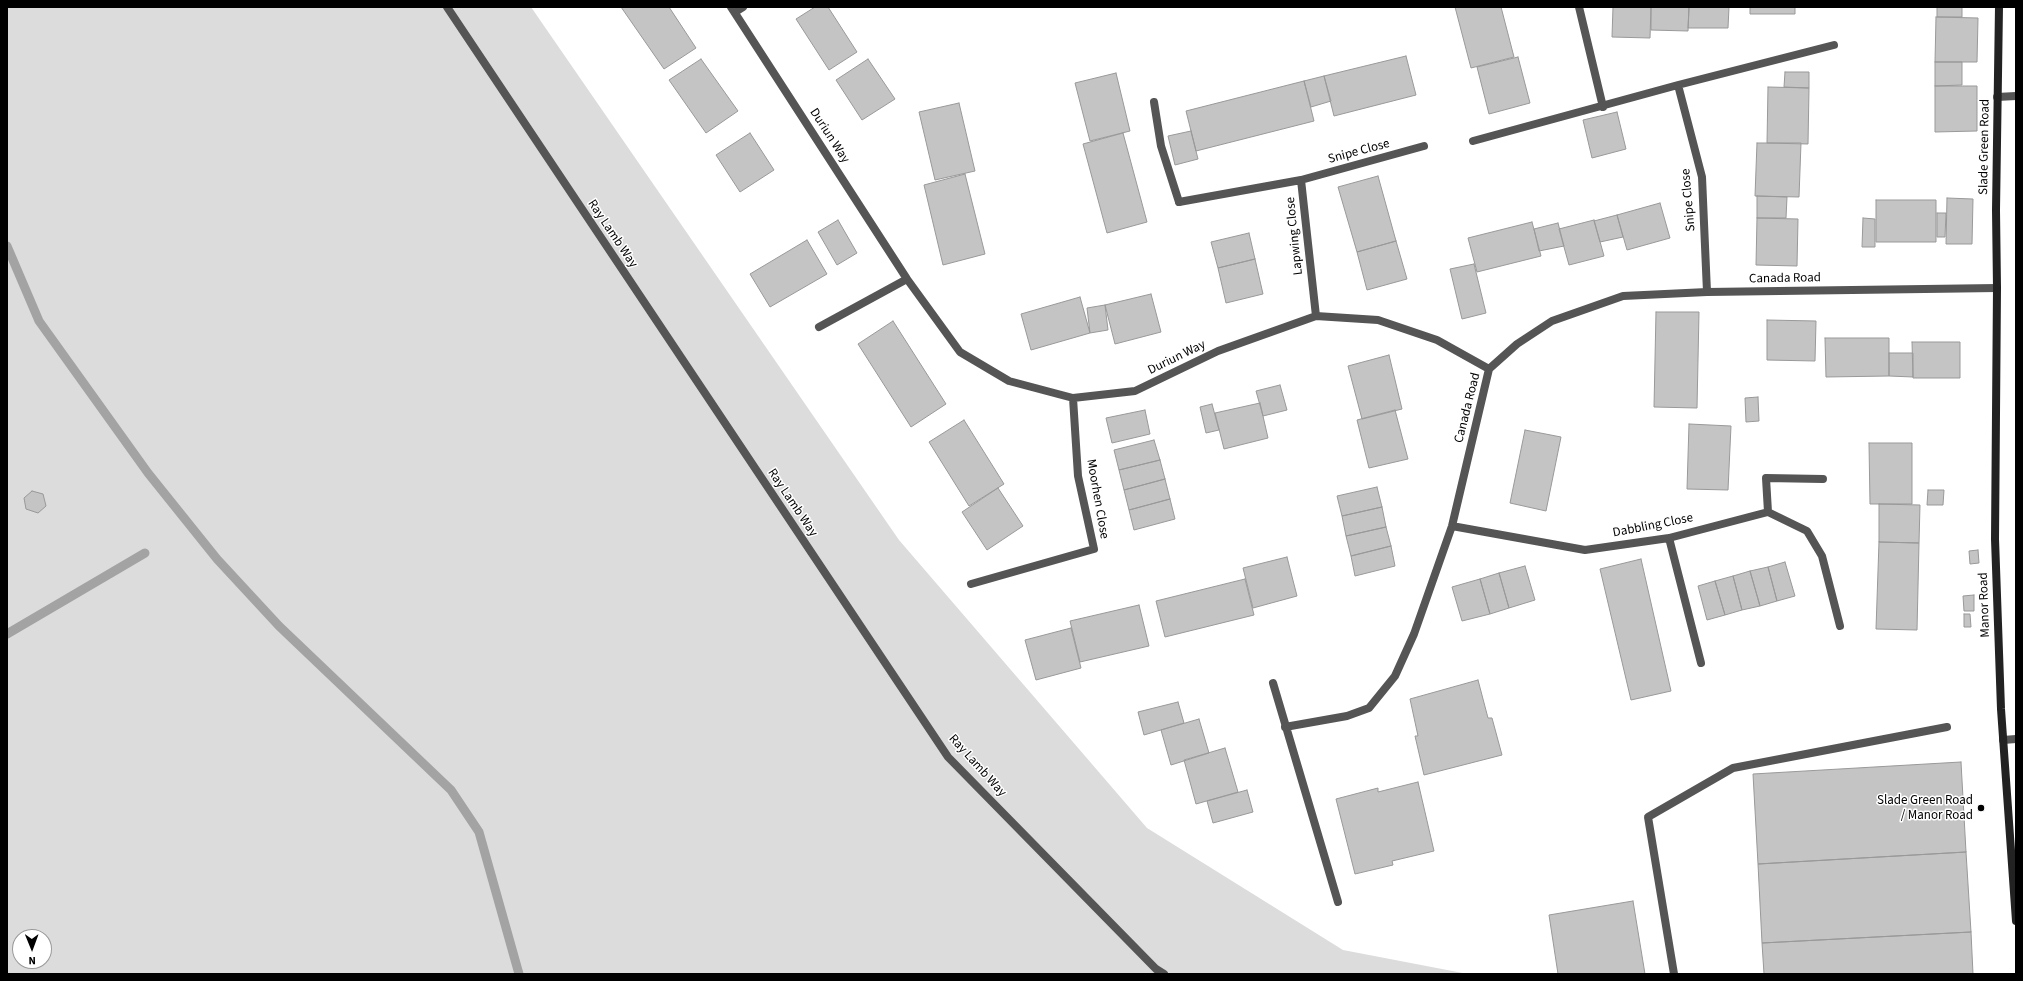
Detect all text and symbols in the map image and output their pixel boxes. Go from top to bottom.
street label: Slade Green Road [1976,99,1994,195]
street label: Duriun Way [806,106,852,166]
street label: Snipe Close [1326,136,1392,168]
street label: Snipe Close [1678,168,1700,232]
street label: Lapwing Close [1283,196,1307,276]
street label: Ray Lamb Way [584,197,640,271]
street label: Canada Road [1749,271,1821,287]
street label: Duriun Way [1146,337,1208,379]
street label: Canada Road [1452,371,1484,445]
street label: Moorhen Close [1082,458,1112,540]
street label: Ray Lamb Way [764,466,820,540]
street label: Dabbling Close [1612,511,1694,541]
street label: Manor Road [1976,572,1994,638]
street label: Ray Lamb Way [945,732,1009,800]
place label: Slade Green Road / Manor Road [1877,793,1973,824]
marker: Slade Green Road / Manor Road [1976,803,1986,813]
north arrow [12,929,52,969]
text: N [28,953,36,968]

